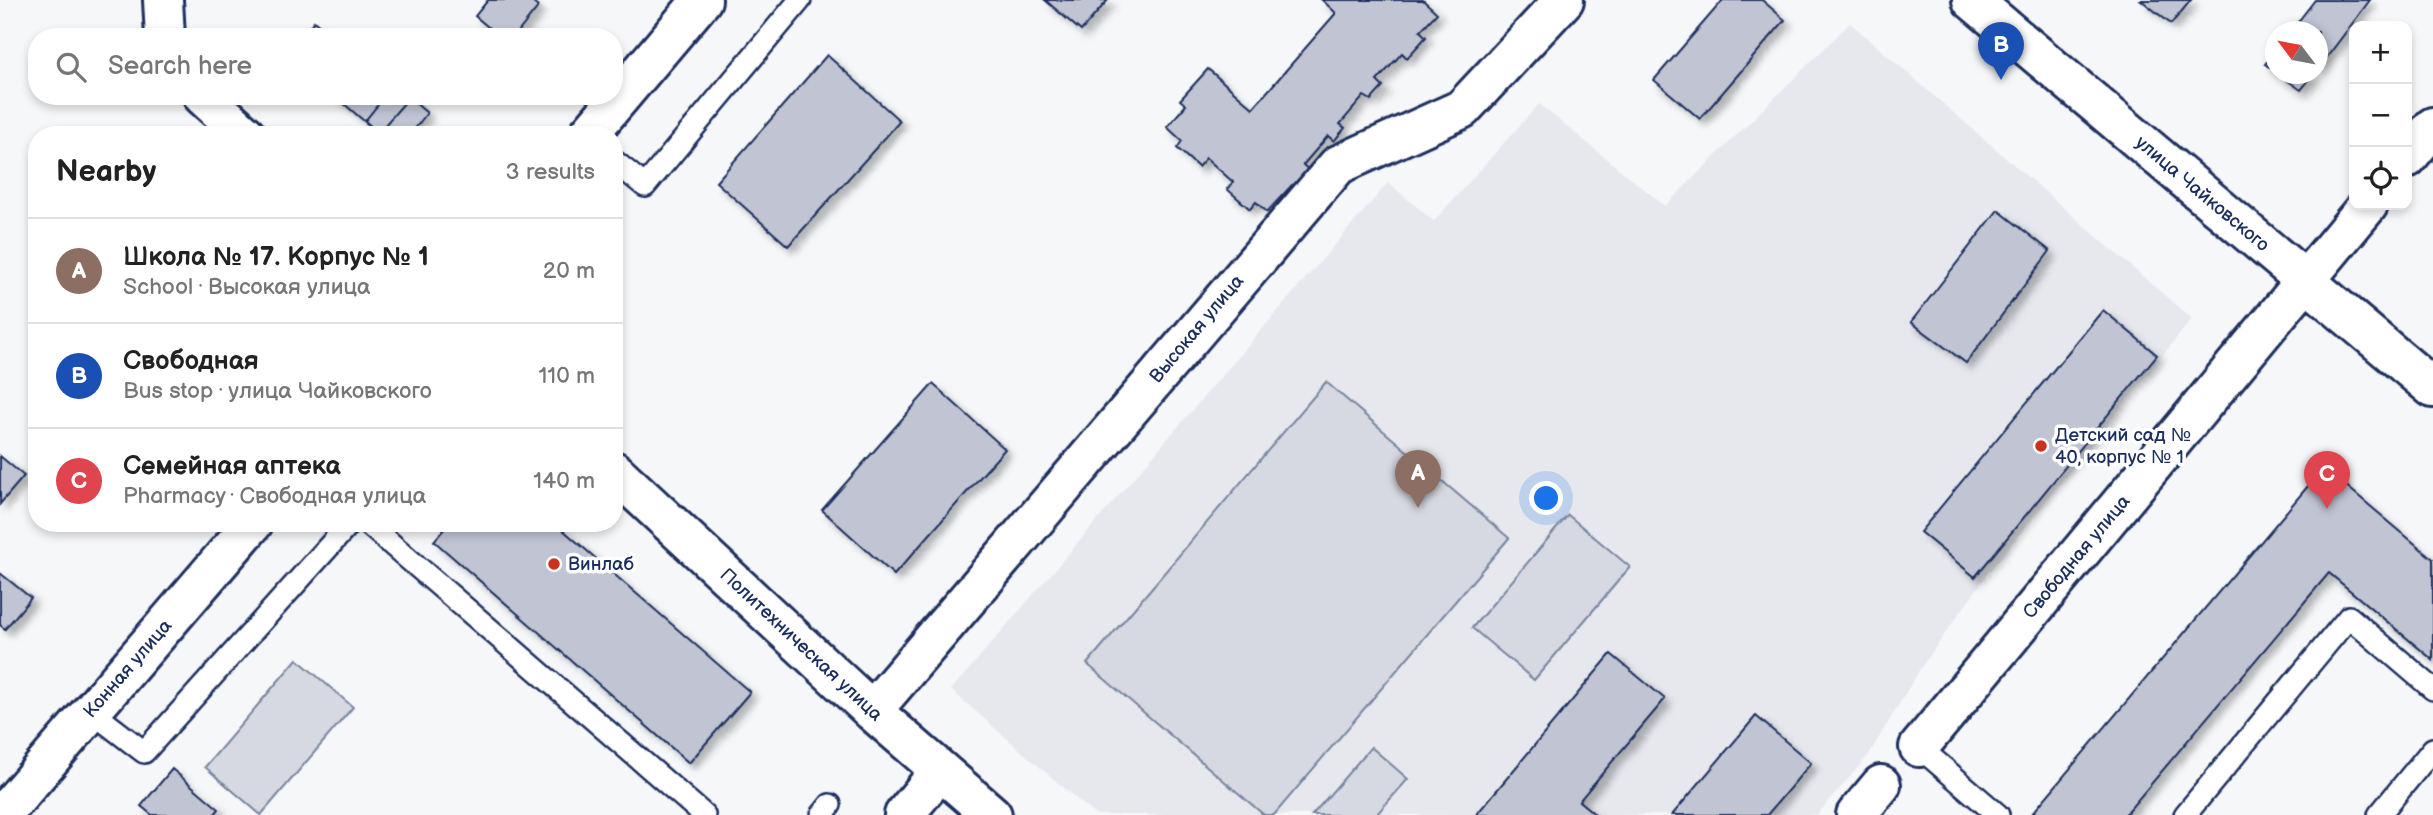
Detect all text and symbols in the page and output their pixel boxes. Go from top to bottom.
north arrow [2265,21,2328,84]
map controls [2349,21,2412,210]
button: + [2349,21,2412,84]
pin: B [1978,22,2024,80]
search box [28,28,623,105]
icon: search [52,48,90,86]
text: Search here [108,51,252,82]
button: − [2349,84,2412,147]
street label: улица Чайковского [2130,131,2274,257]
button: locate [2349,147,2412,210]
text: Nearby [56,154,156,190]
text: 3 results [506,158,595,186]
text: Школа № 17. Корпус № 1 [123,242,429,273]
text: A [72,257,86,285]
text: 20 m [543,257,595,285]
street label: Высокая улица [1145,270,1249,388]
text: School · Высокая улица [123,273,371,301]
text: Свободная [123,346,259,377]
text: B [71,362,87,390]
text: 110 m [538,362,595,390]
text: Bus stop · улица Чайковского [123,377,432,405]
place label: Детский сад № 40, корпус № 1 [2055,424,2191,469]
marker: Детский сад № 40, корпус № 1 [2033,438,2049,454]
pin: A [1395,450,1441,508]
text: Семейная аптека [123,451,341,482]
pin: C [2304,451,2350,509]
text: C [71,467,87,495]
text: 140 m [533,467,595,495]
your location [1529,481,1563,515]
text: Pharmacy · Свободная улица [123,482,426,510]
street label: Свободная улица [2019,491,2135,623]
place label: Винлаб [568,553,634,576]
marker: Винлаб [546,556,562,572]
street label: Политехническая улица [715,564,887,726]
street label: Конная улица [79,615,177,723]

